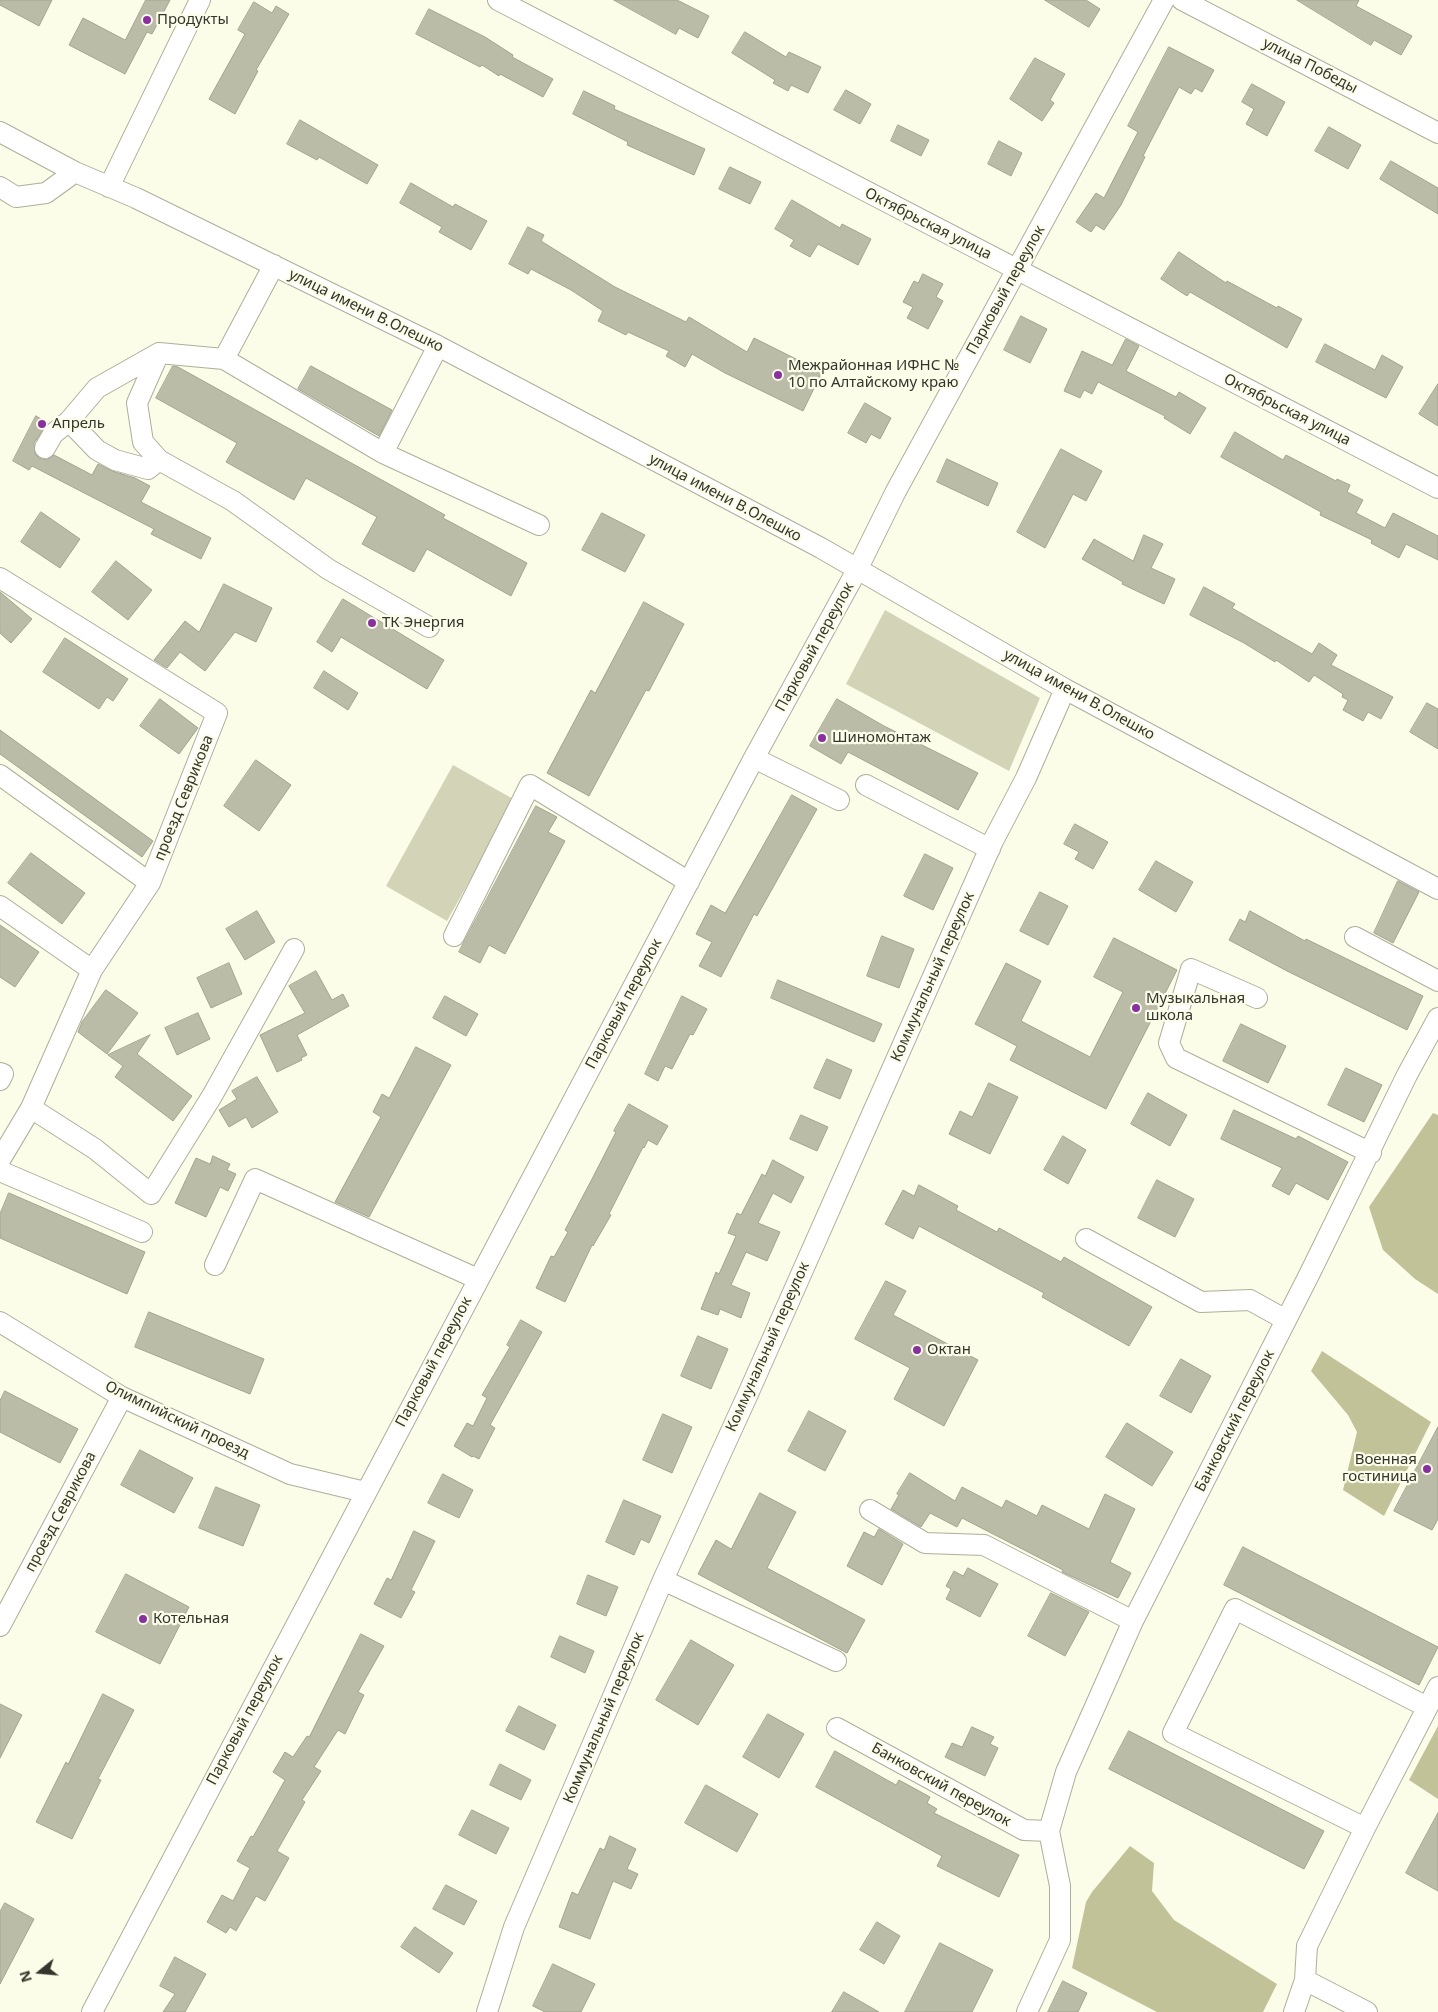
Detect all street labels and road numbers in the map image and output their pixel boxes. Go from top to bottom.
street label: улица Победы [1260,34,1360,98]
street label: Октябрьская улица [862,184,994,264]
street label: Парковый переулок [963,222,1049,358]
street label: улица имени В.Олешко [286,266,446,356]
street label: Октябрьская улица [1221,370,1353,450]
street label: улица имени В.Олешко [646,450,804,546]
street label: Парковый переулок [772,579,858,715]
street label: улица имени В.Олешко [1000,646,1158,744]
street label: проезд Севрикова [151,733,217,863]
street label: Коммунальный переулок [887,889,979,1065]
street label: Парковый переулок [582,936,666,1072]
street label: Коммунальный переулок [722,1259,814,1435]
street label: Парковый переулок [392,1294,476,1430]
street label: Банковский переулок [1191,1347,1279,1495]
street label: Олимпийский проезд [102,1377,252,1463]
street label: проезд Севрикова [22,1449,100,1575]
street label: Коммунальный переулок [560,1630,648,1806]
street label: Парковый переулок [203,1652,287,1788]
street label: Банковский переулок [868,1739,1014,1831]

